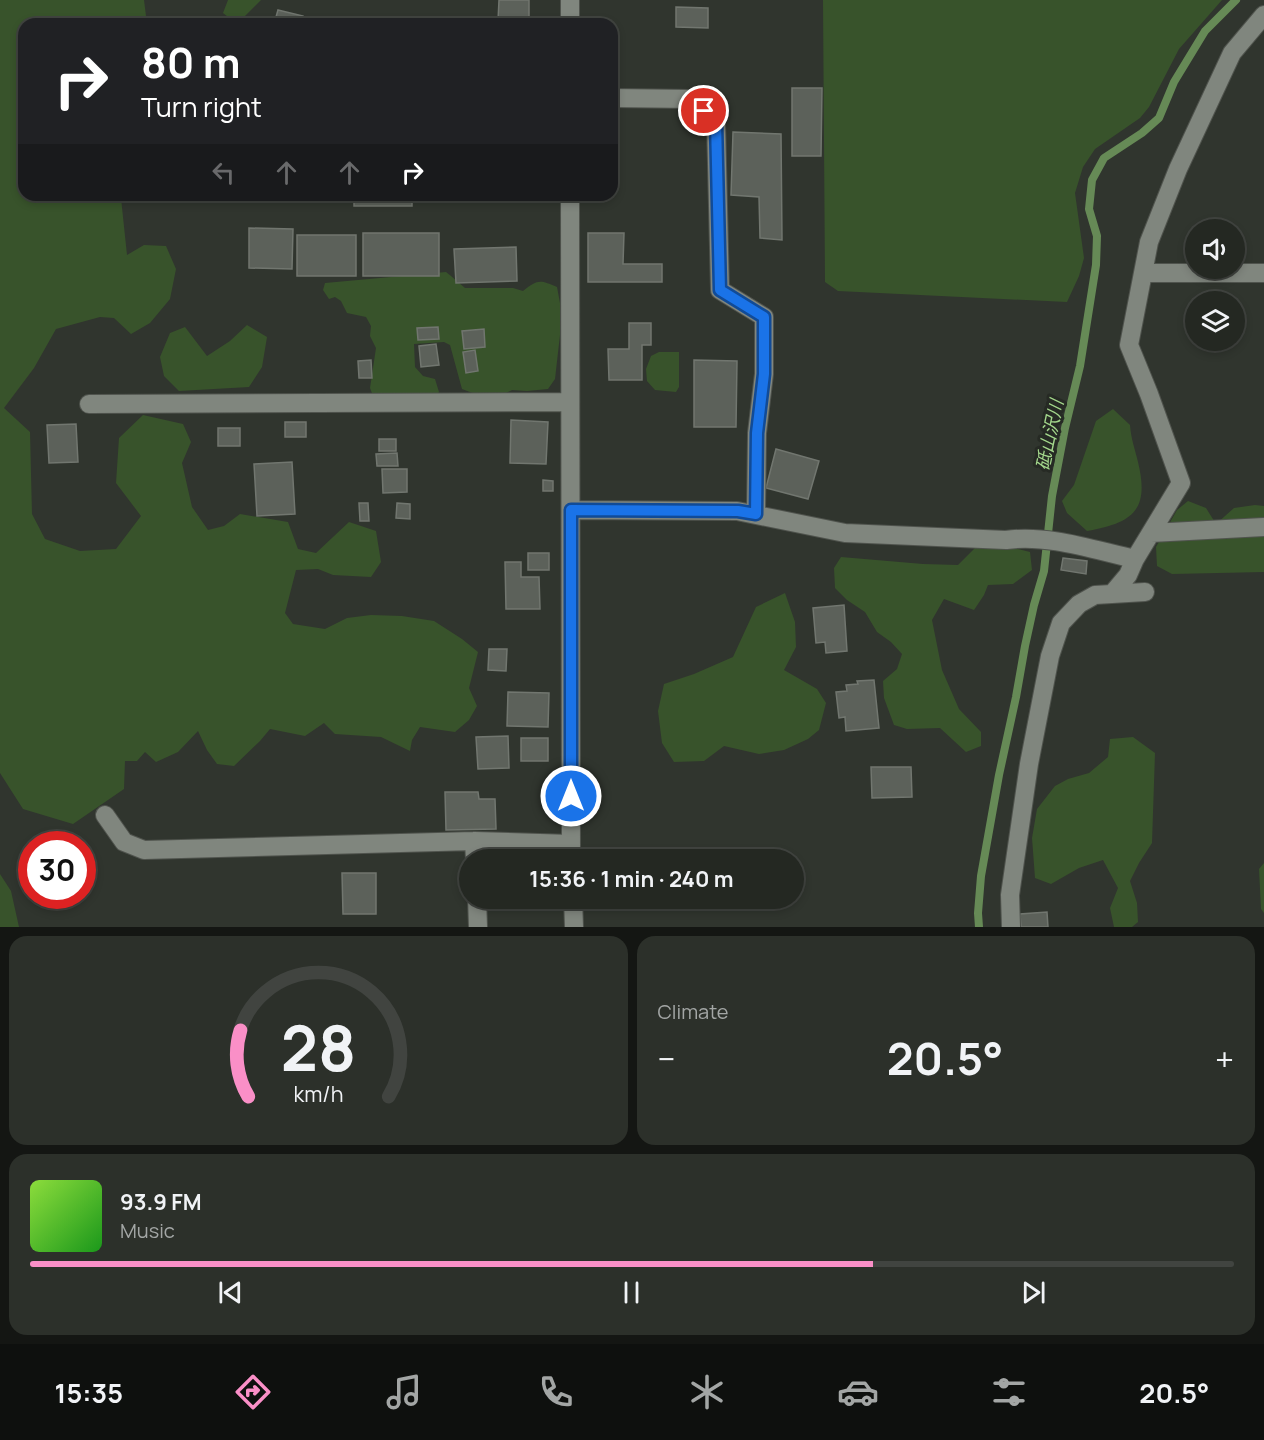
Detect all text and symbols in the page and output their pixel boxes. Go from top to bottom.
text: 80 m [141,33,241,91]
icon: right [42,42,120,120]
pin [678,85,729,136]
text: Turn right [141,88,262,125]
icon: arrive [687,94,720,127]
icon: left [207,156,240,189]
icon: ahead [270,156,303,189]
icon: ahead [333,156,366,189]
icon: right [396,156,429,189]
map controls [1185,219,1245,351]
button: sound [1185,219,1245,279]
button: layers [1185,291,1245,351]
water label: 砥山沢川 [1030,395,1069,473]
position arrow [539,764,603,828]
speed limit sign: 30 [18,831,96,909]
text: 15:36 · 1 min · 240 m [529,864,734,894]
text: Climate [658,998,729,1025]
text: 28 [281,1004,356,1090]
text: 20.5° [887,1027,1003,1089]
text: − [658,1036,675,1081]
text: + [1215,1036,1234,1081]
text: km/h [293,1080,343,1109]
text: 93.9 FM [120,1187,202,1217]
text: Music [120,1217,175,1244]
icon: previous [214,1276,247,1309]
icon: pause [615,1276,648,1309]
icon: next [1017,1276,1050,1309]
icon: directions [232,1371,274,1413]
icon: music [383,1371,425,1413]
icon: phone [535,1371,577,1413]
icon: climate [686,1371,728,1413]
icon: car [837,1371,879,1413]
icon: filters [988,1371,1030,1413]
text: 15:35 [55,1374,123,1411]
text: 20.5° [1139,1374,1209,1411]

